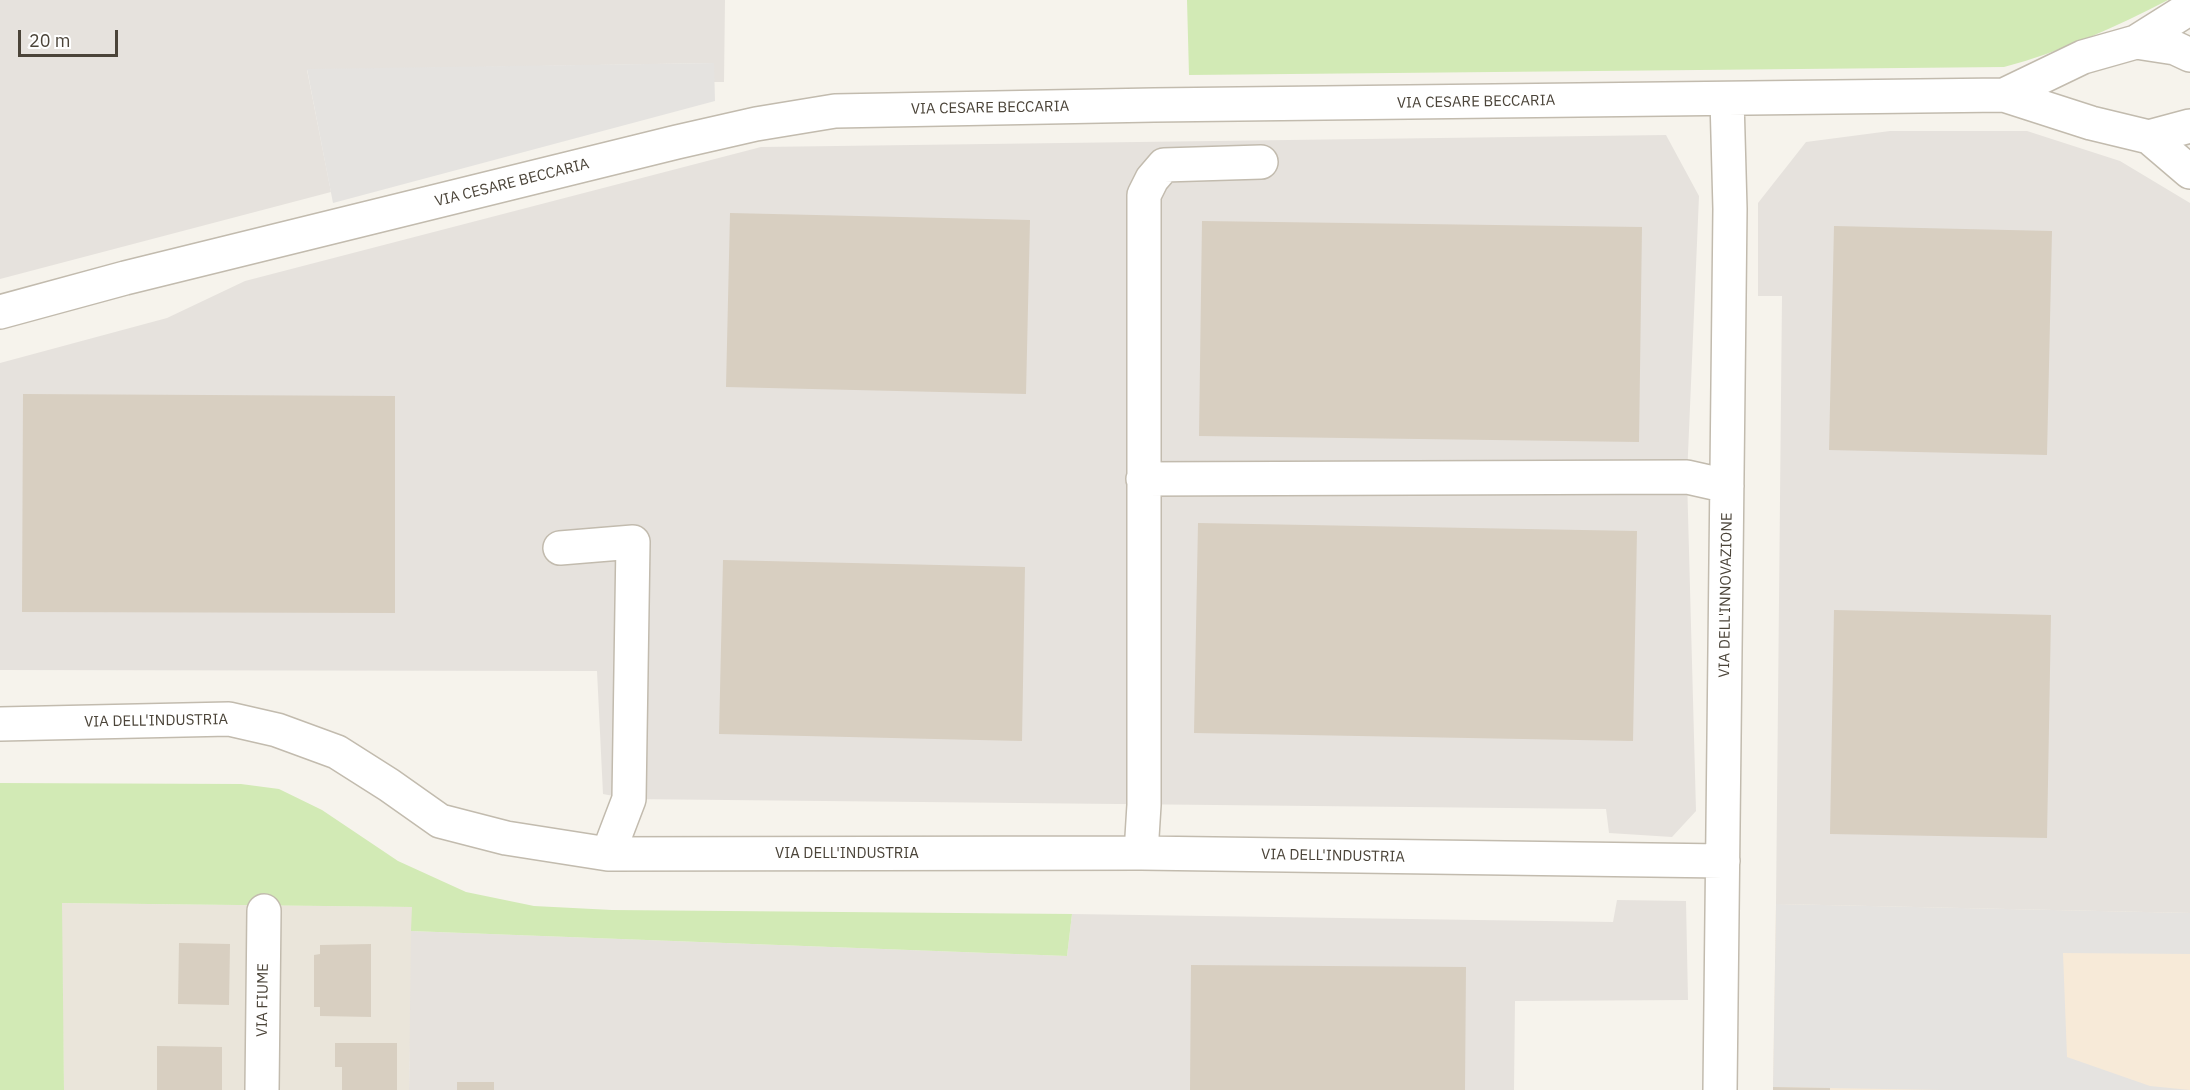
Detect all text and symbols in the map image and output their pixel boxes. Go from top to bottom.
scale bar [21,18,122,56]
text: 20 m [29,29,71,52]
street label: VIA CESARE BECCARIA [1397,92,1555,112]
street label: VIA CESARE BECCARIA [911,98,1069,118]
street label: VIA CESARE BECCARIA [433,155,591,211]
street label: VIA DELL'INNOVAZIONE [1716,512,1736,678]
street label: VIA DELL'INDUSTRIA [84,711,228,731]
street label: VIA DELL'INDUSTRIA [775,845,919,863]
street label: VIA DELL'INDUSTRIA [1261,846,1405,866]
street label: VIA FIUME [253,963,273,1037]

